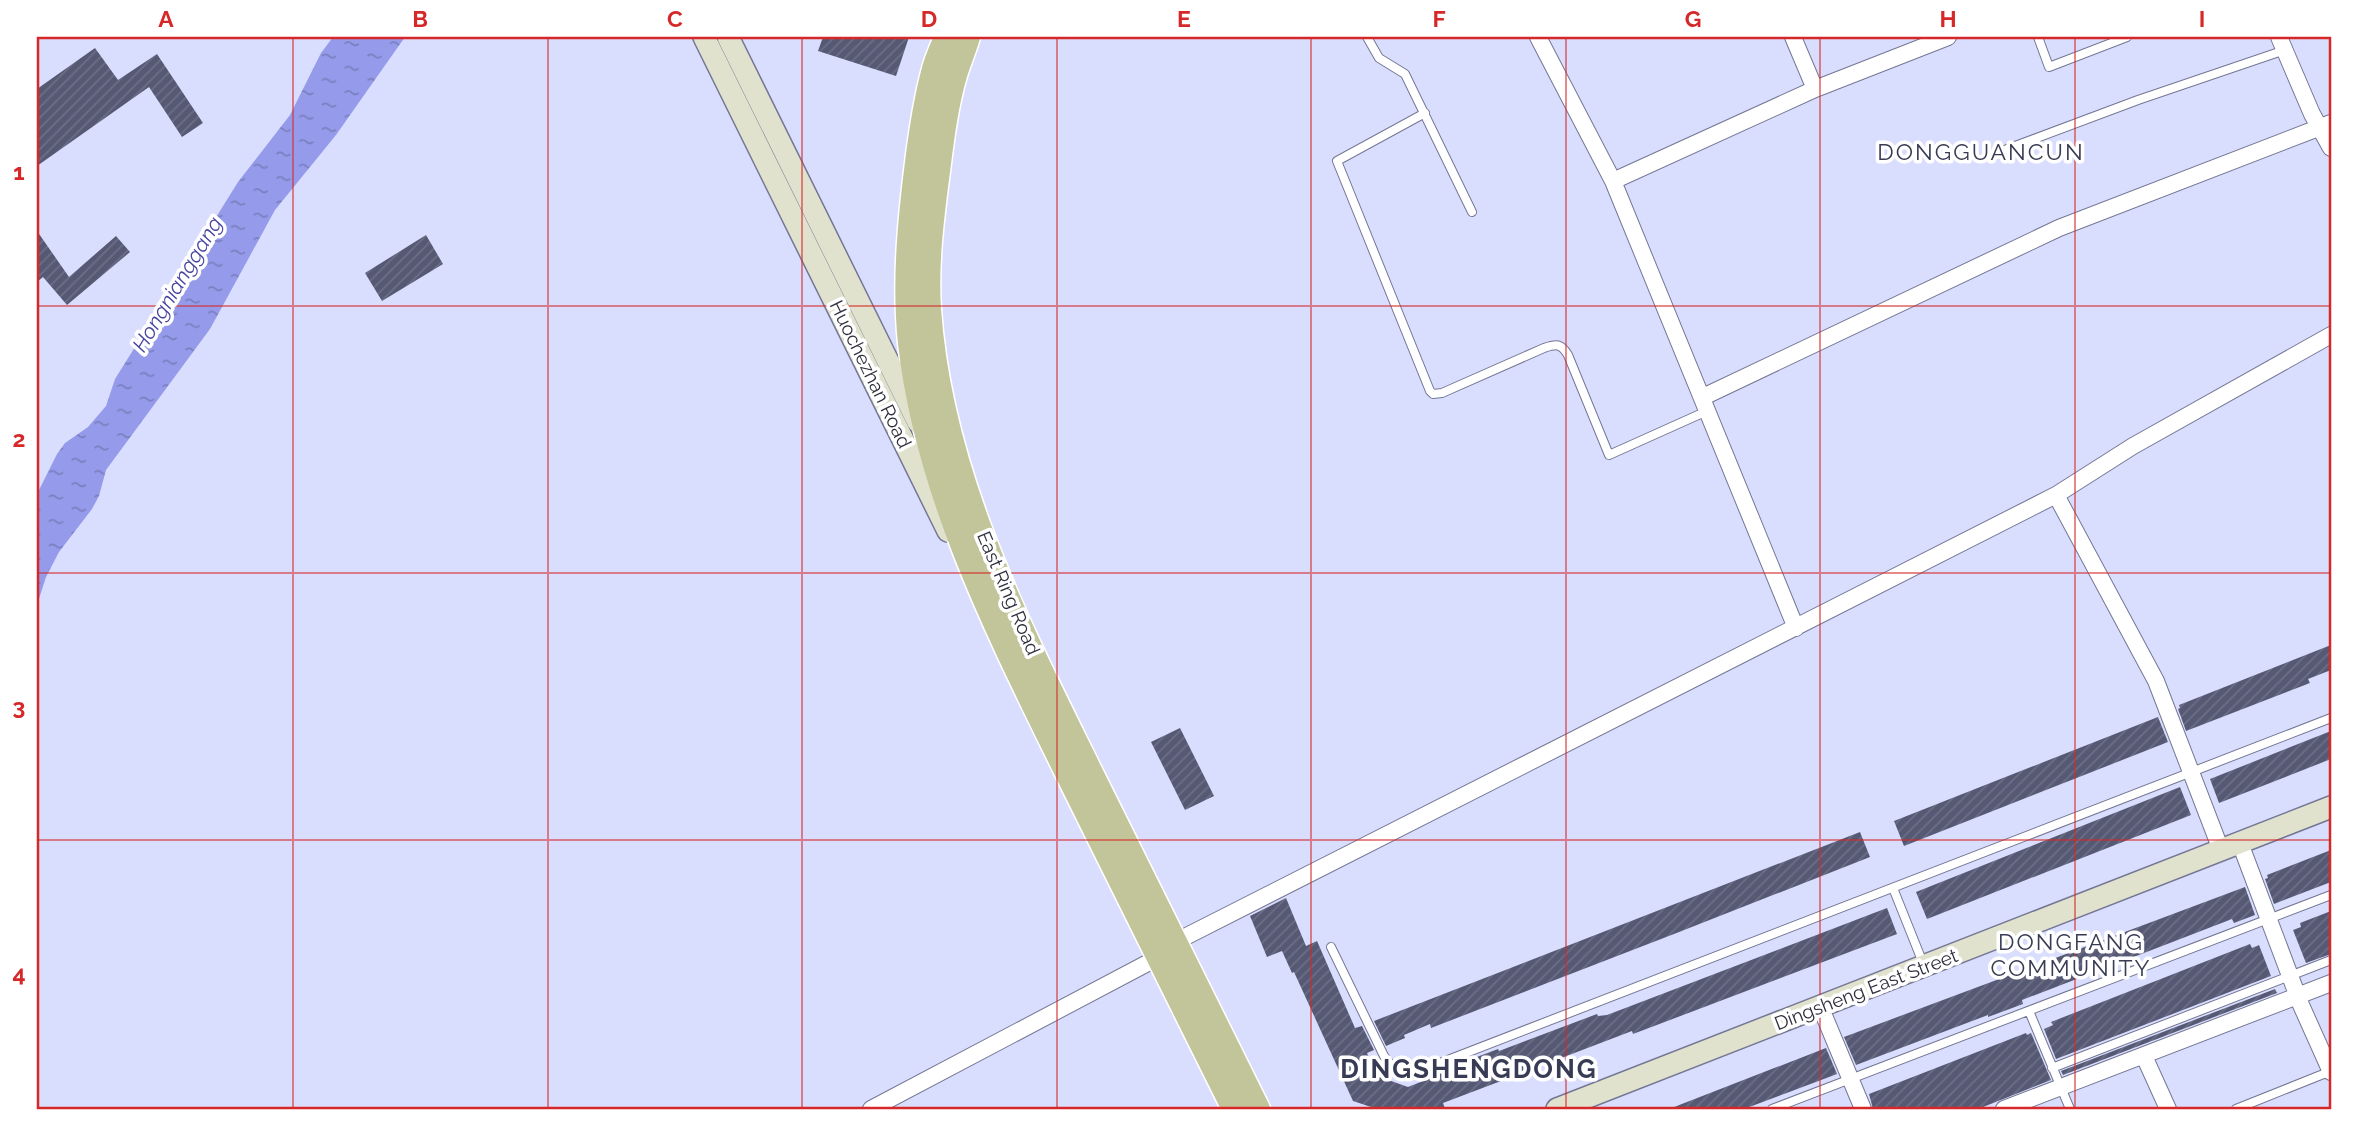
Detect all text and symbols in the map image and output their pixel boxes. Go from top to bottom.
text: A [158,5,174,32]
text: B [412,5,428,32]
text: C [667,5,683,32]
text: D [921,5,937,32]
text: E [1177,5,1191,32]
text: F [1432,5,1446,32]
text: G [1685,5,1701,32]
text: H [1939,5,1957,32]
text: I [2199,5,2205,32]
district label: DONGGUANCUN [1877,138,2085,165]
text: 1 [13,158,25,185]
water label: Hongnianggang [127,212,227,356]
street label: Huochezhan Road [826,297,916,451]
text: 2 [13,425,25,452]
street label: East Ring Road [973,528,1045,658]
text: 3 [13,693,25,720]
district label: DONGFANG COMMUNITY [1990,928,2152,981]
street label: Dingsheng East Street [1771,944,1961,1034]
text: 4 [12,960,26,987]
district label: DINGSHENGDONG [1340,1054,1598,1084]

